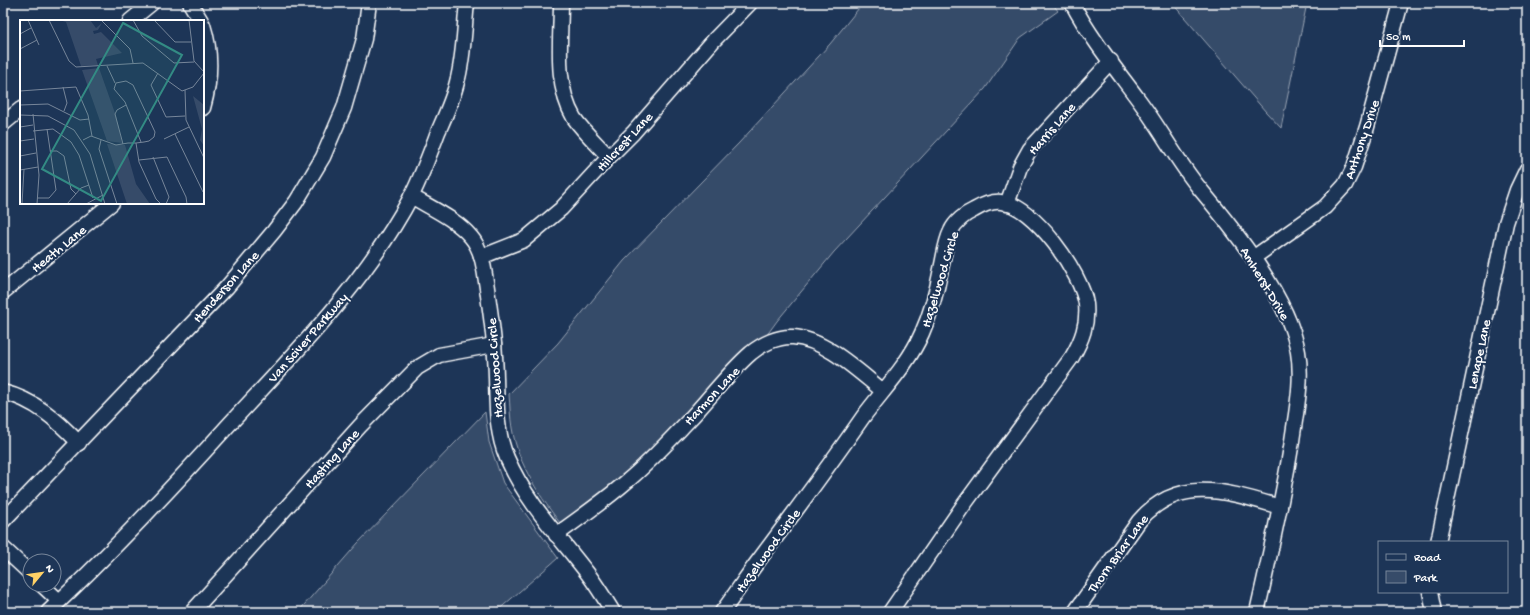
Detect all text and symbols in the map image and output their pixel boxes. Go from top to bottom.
inset map [20,20,204,204]
scale bar [1380,22,1464,48]
text: 50 m [1386,31,1411,45]
street label: Anthony Drive [1342,97,1385,182]
street label: Harris Lane [1025,99,1081,159]
street label: Hillcrest Lane [594,109,658,176]
street label: Heath Lane [28,222,91,277]
street label: Hazelwood Circle [919,229,964,330]
street label: Amherst Drive [1235,245,1293,325]
street label: Henderson Lane [190,247,264,327]
street label: Van Sciver Parkway [265,290,353,388]
street label: Hazelwood Circle [484,317,508,418]
street label: Lenape Lane [1465,317,1496,391]
street label: Harmon Lane [681,363,745,430]
street label: Hasting Lane [302,426,365,493]
street label: Hazelwood Circle [733,505,806,597]
street label: Thorn Briar Lane [1084,511,1154,598]
legend [1378,541,1508,593]
text: Road [1414,552,1441,566]
north arrow [22,553,62,593]
text: N [42,563,56,575]
text: Park [1413,572,1439,586]

